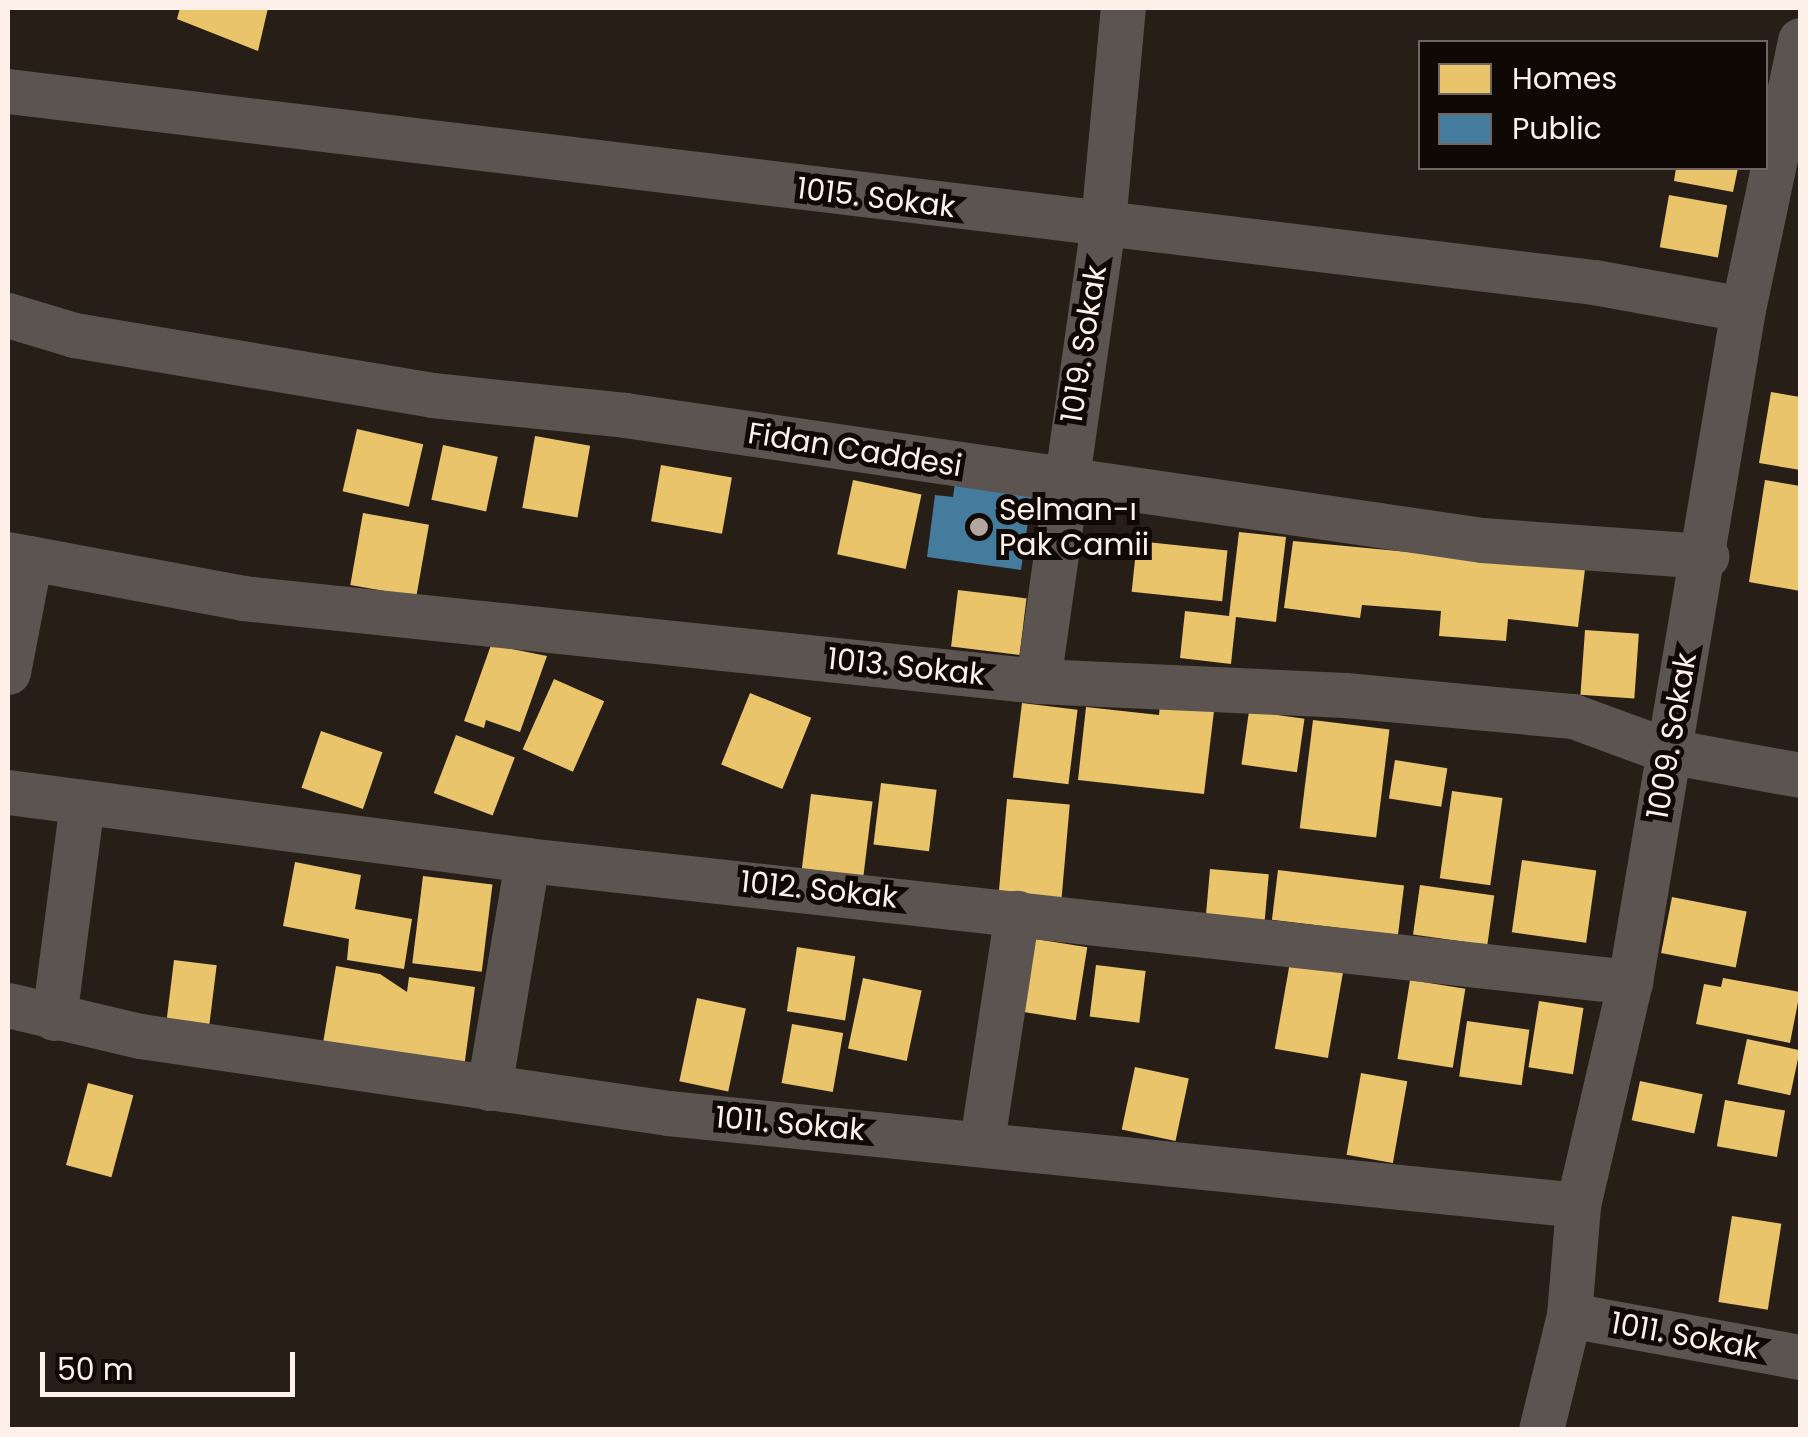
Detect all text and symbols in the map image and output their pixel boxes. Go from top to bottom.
legend [1418,40,1768,170]
text: Homes [1512,57,1617,100]
text: Public [1512,107,1602,150]
street label: 1015. Sokak [795,170,957,226]
street label: 1019. Sokak [1054,263,1114,425]
street label: Fidan Caddesi [746,415,964,485]
place label: Selman-ı Pak Camii [999,492,1149,562]
marker: Selman-ı Pak Camii [968,516,990,538]
street label: 1013. Sokak [826,641,986,693]
street label: 1009. Sokak [1640,650,1704,822]
street label: 1012. Sokak [739,864,899,916]
street label: 1011. Sokak [714,1100,866,1148]
street label: 1011. Sokak [1608,1305,1762,1367]
scale bar [45,1332,300,1394]
text: 50 m [57,1348,134,1391]

